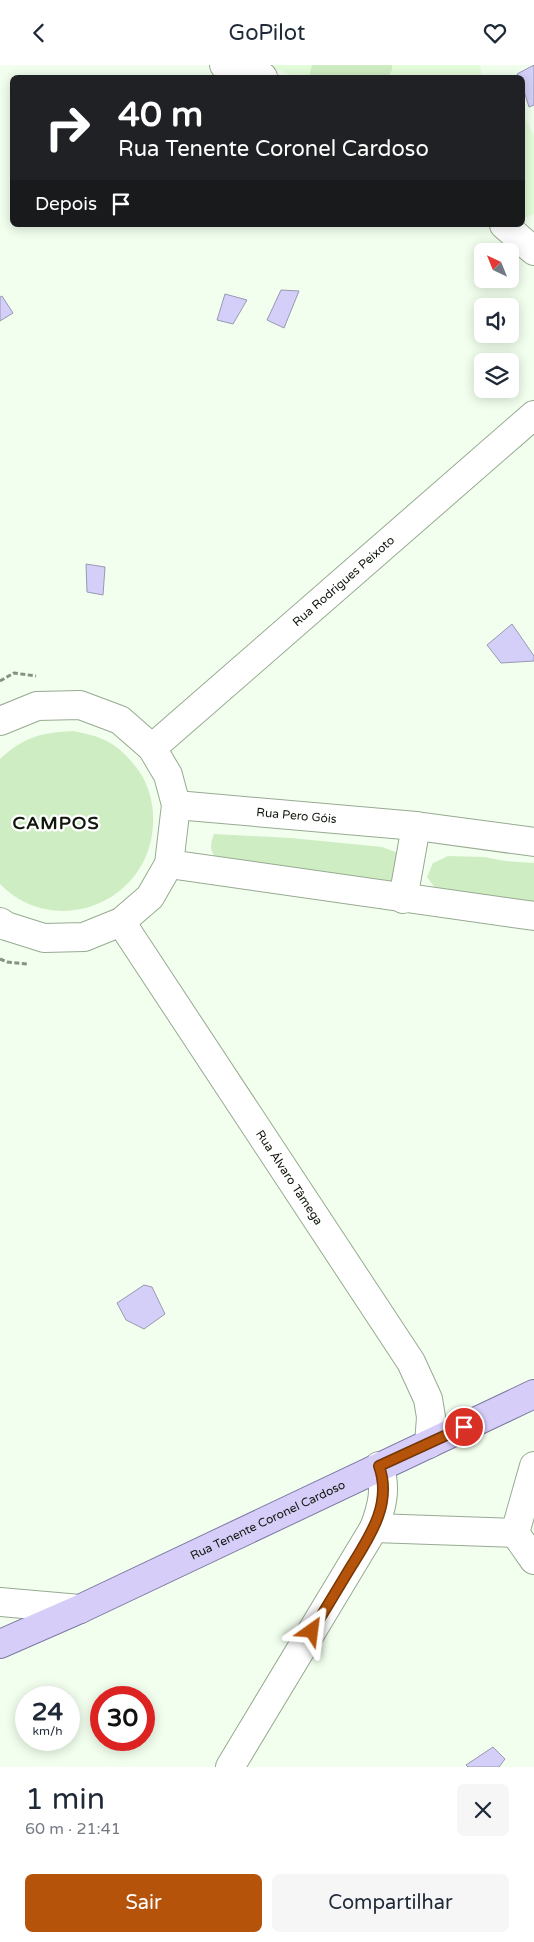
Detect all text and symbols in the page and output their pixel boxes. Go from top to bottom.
icon: back [25,19,53,47]
icon: heart [481,19,509,47]
text: GoPilot [229,20,305,46]
text: 40 m [118,94,203,136]
icon: right [35,95,100,160]
text: Rua Tenente Coronel Cardoso [118,136,429,162]
icon: arrive [107,190,135,218]
text: Depois [35,193,97,215]
north arrow [474,243,519,287]
map controls [474,243,519,398]
button: sound [474,298,519,343]
button: layers [474,353,519,398]
street label: Rua Rodrigues Peixoto [290,533,397,629]
street label: Rua Pero Góis [256,805,337,826]
district label: CAMPOS [12,812,100,834]
street label: Rua Álvaro Tâmega [253,1127,326,1228]
pin [443,1406,485,1448]
icon: arrive [450,1413,478,1441]
street label: Rua Tenente Coronel Cardoso [188,1477,347,1563]
position arrow [285,1604,337,1656]
speed limit sign: 30 [90,1686,155,1751]
text: 24 [32,1697,63,1727]
text: km/h [32,1724,63,1738]
text: 1 min [25,1781,105,1818]
button: close [457,1784,509,1836]
text: 60 m · 21:41 [25,1819,121,1839]
button: Sair [25,1874,262,1932]
button: Compartilhar [272,1874,509,1932]

